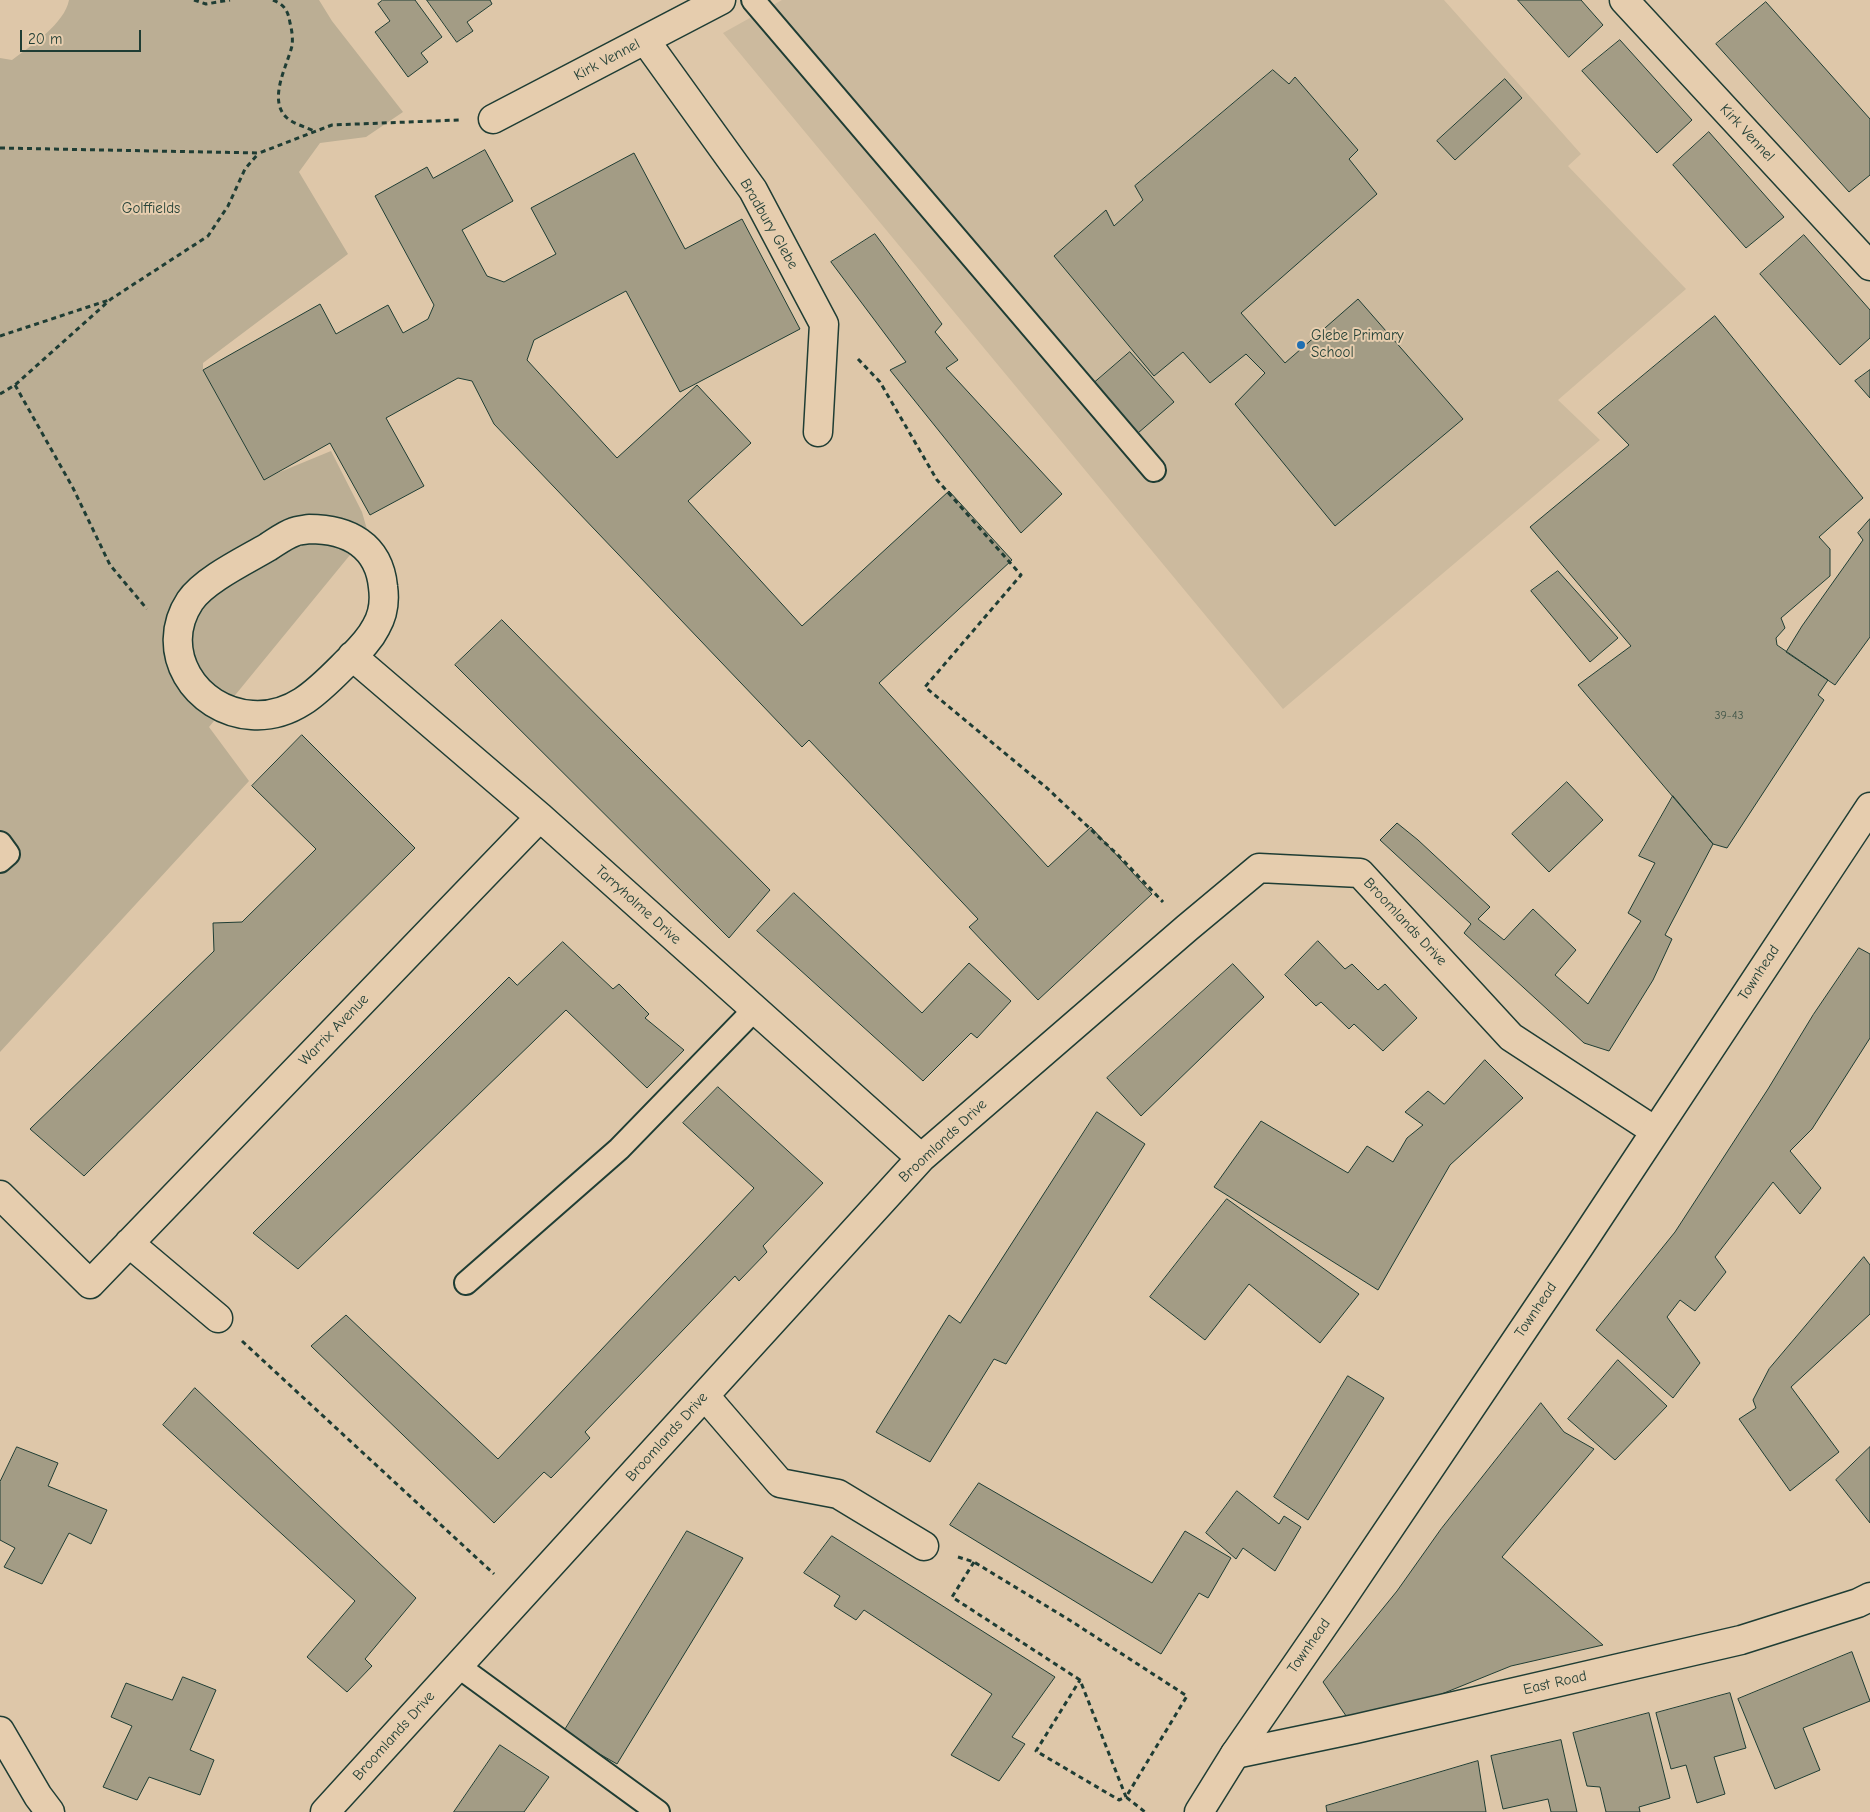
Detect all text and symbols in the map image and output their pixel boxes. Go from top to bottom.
scale bar [22,20,144,52]
text: 20 m [28,30,62,48]
street label: Kirk Vennel [571,35,643,85]
street label: Kirk Vennel [1716,101,1778,165]
street label: Bradbury Glebe [736,176,802,272]
park label: Golffields [122,200,180,218]
place label: Glebe Primary School [1311,327,1404,362]
marker: Glebe Primary School [1295,339,1307,351]
house number: 39-43 [1714,709,1744,723]
street label: Tarryholme Drive [591,862,685,948]
street label: Broomlands Drive [1360,874,1450,970]
street label: Townhead [1734,942,1784,1004]
street label: Warrix Avenue [295,990,373,1070]
street label: Broomlands Drive [895,1096,991,1186]
street label: Townhead [1511,1279,1561,1341]
street label: Broomlands Drive [622,1389,712,1485]
street label: Townhead [1284,1615,1334,1677]
street label: East Road [1521,1667,1589,1699]
street label: Broomlands Drive [349,1688,439,1784]

